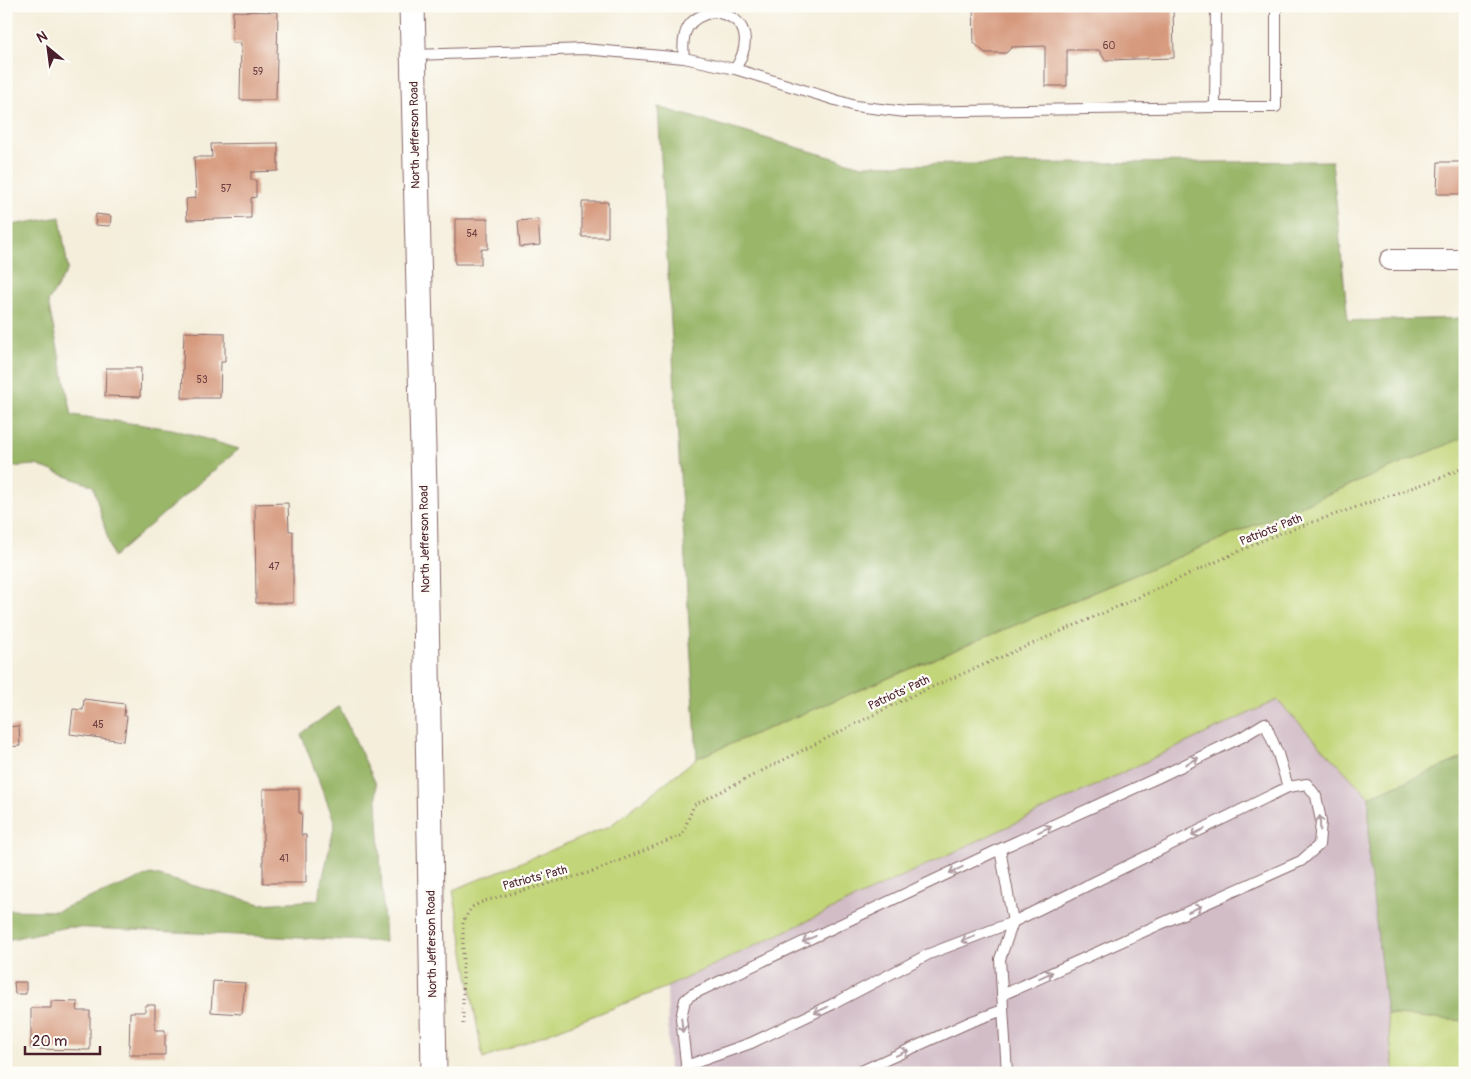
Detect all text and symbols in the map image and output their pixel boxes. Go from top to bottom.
north arrow [22,22,72,72]
text: N [34,27,50,47]
house number: 60 [1103,40,1115,52]
house number: 59 [253,66,263,78]
street label: North Jefferson Road [407,81,423,189]
house number: 57 [221,183,232,195]
house number: 54 [466,228,478,240]
house number: 53 [197,374,208,386]
street label: North Jefferson Road [417,485,433,593]
street label: Patriots' Path [1238,511,1305,549]
house number: 47 [268,561,280,573]
street label: Patriots' Path [866,672,932,714]
house number: 45 [92,719,104,731]
one-way arrow [1184,755,1199,765]
one-way arrow [1315,815,1324,831]
one-way arrow [1037,823,1052,833]
one-way arrow [1190,827,1205,837]
house number: 41 [279,853,289,865]
street label: Patriots' Path [501,862,569,894]
one-way arrow [949,866,964,875]
street label: North Jefferson Road [424,890,440,998]
one-way arrow [1187,903,1202,913]
one-way arrow [802,935,817,945]
one-way arrow [960,935,976,944]
one-way arrow [1038,969,1053,979]
one-way arrow [814,1005,829,1015]
one-way arrow [677,1017,687,1033]
scale bar [25,1024,100,1056]
text: 20 m [32,1032,67,1051]
one-way arrow [894,1047,909,1057]

